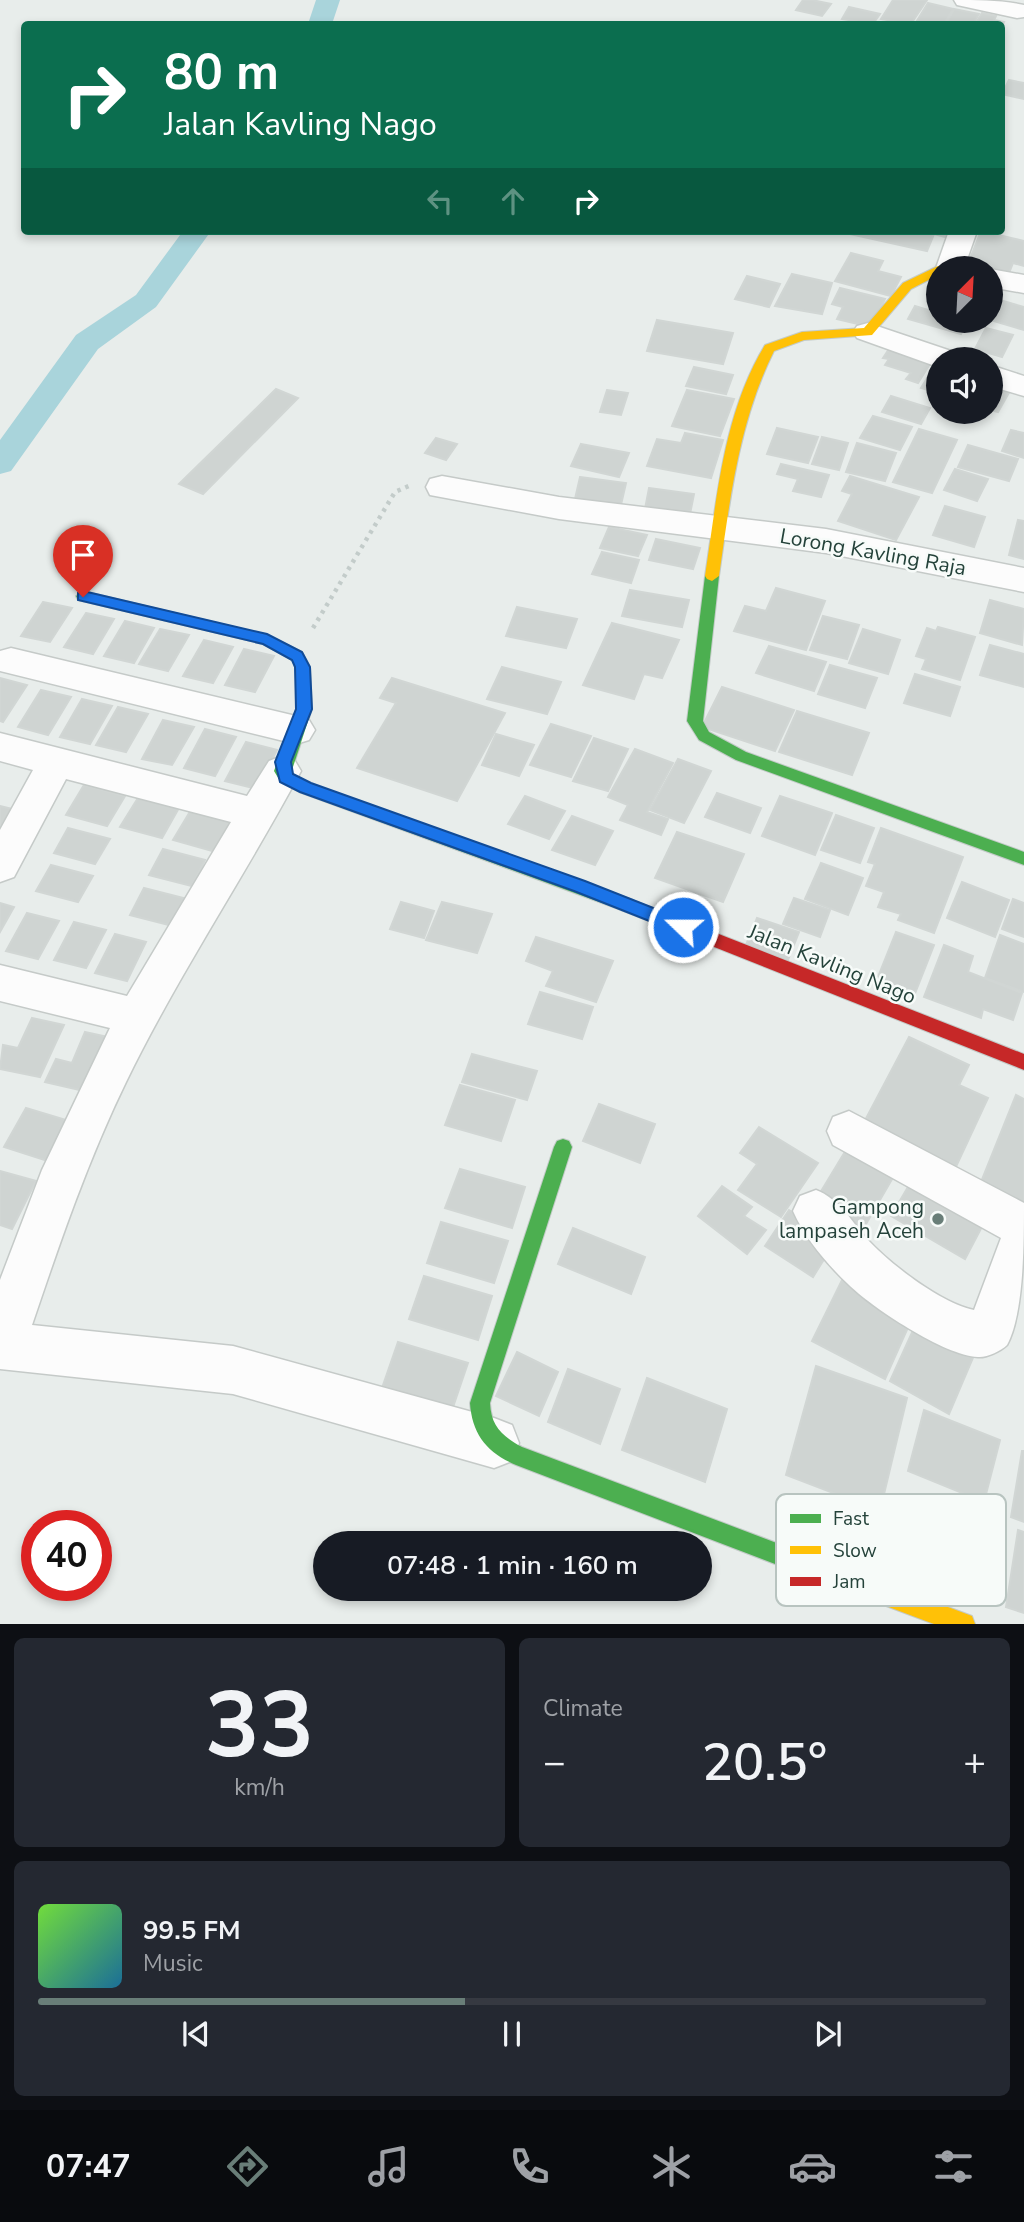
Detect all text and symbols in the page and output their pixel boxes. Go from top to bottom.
text: 80 m [164,39,279,106]
icon: right [49,49,140,140]
text: Jalan Kavling Nago [164,103,437,146]
icon: left [421,182,459,220]
icon: ahead [494,182,532,220]
icon: right [567,182,605,220]
north arrow [926,256,1003,332]
map controls [926,256,1003,424]
button: sound [926,347,1003,424]
street label: Lorong Kavling Raja [778,522,968,582]
pin [53,525,113,597]
icon: arrive [64,536,102,574]
position arrow [646,890,720,964]
street label: Jalan Kavling Nago [743,917,920,1010]
place label: Gampong lampaseh Aceh [779,1193,924,1245]
marker: Gampong lampaseh Aceh [930,1211,946,1227]
legend [776,1494,1006,1606]
text: Fast [833,1506,869,1532]
speed limit sign: 40 [21,1510,112,1601]
text: Slow [833,1538,877,1564]
text: 07:48 · 1 min · 160 m [387,1548,638,1583]
text: Jam [832,1569,866,1595]
text: 33 [205,1664,314,1788]
text: Climate [543,1693,623,1724]
text: 20.5° [702,1727,827,1798]
text: − [543,1737,566,1788]
text: + [963,1737,986,1788]
text: km/h [234,1772,285,1803]
text: 99.5 FM [143,1913,240,1948]
text: Music [143,1948,203,1979]
icon: previous [177,2015,215,2053]
icon: pause [493,2015,531,2053]
icon: next [809,2015,847,2053]
icon: directions [223,2142,272,2191]
icon: music [364,2142,413,2191]
icon: phone [505,2142,554,2191]
icon: climate [647,2142,696,2191]
icon: car [788,2142,837,2191]
icon: filters [929,2142,978,2191]
text: 07:47 [46,2145,131,2188]

